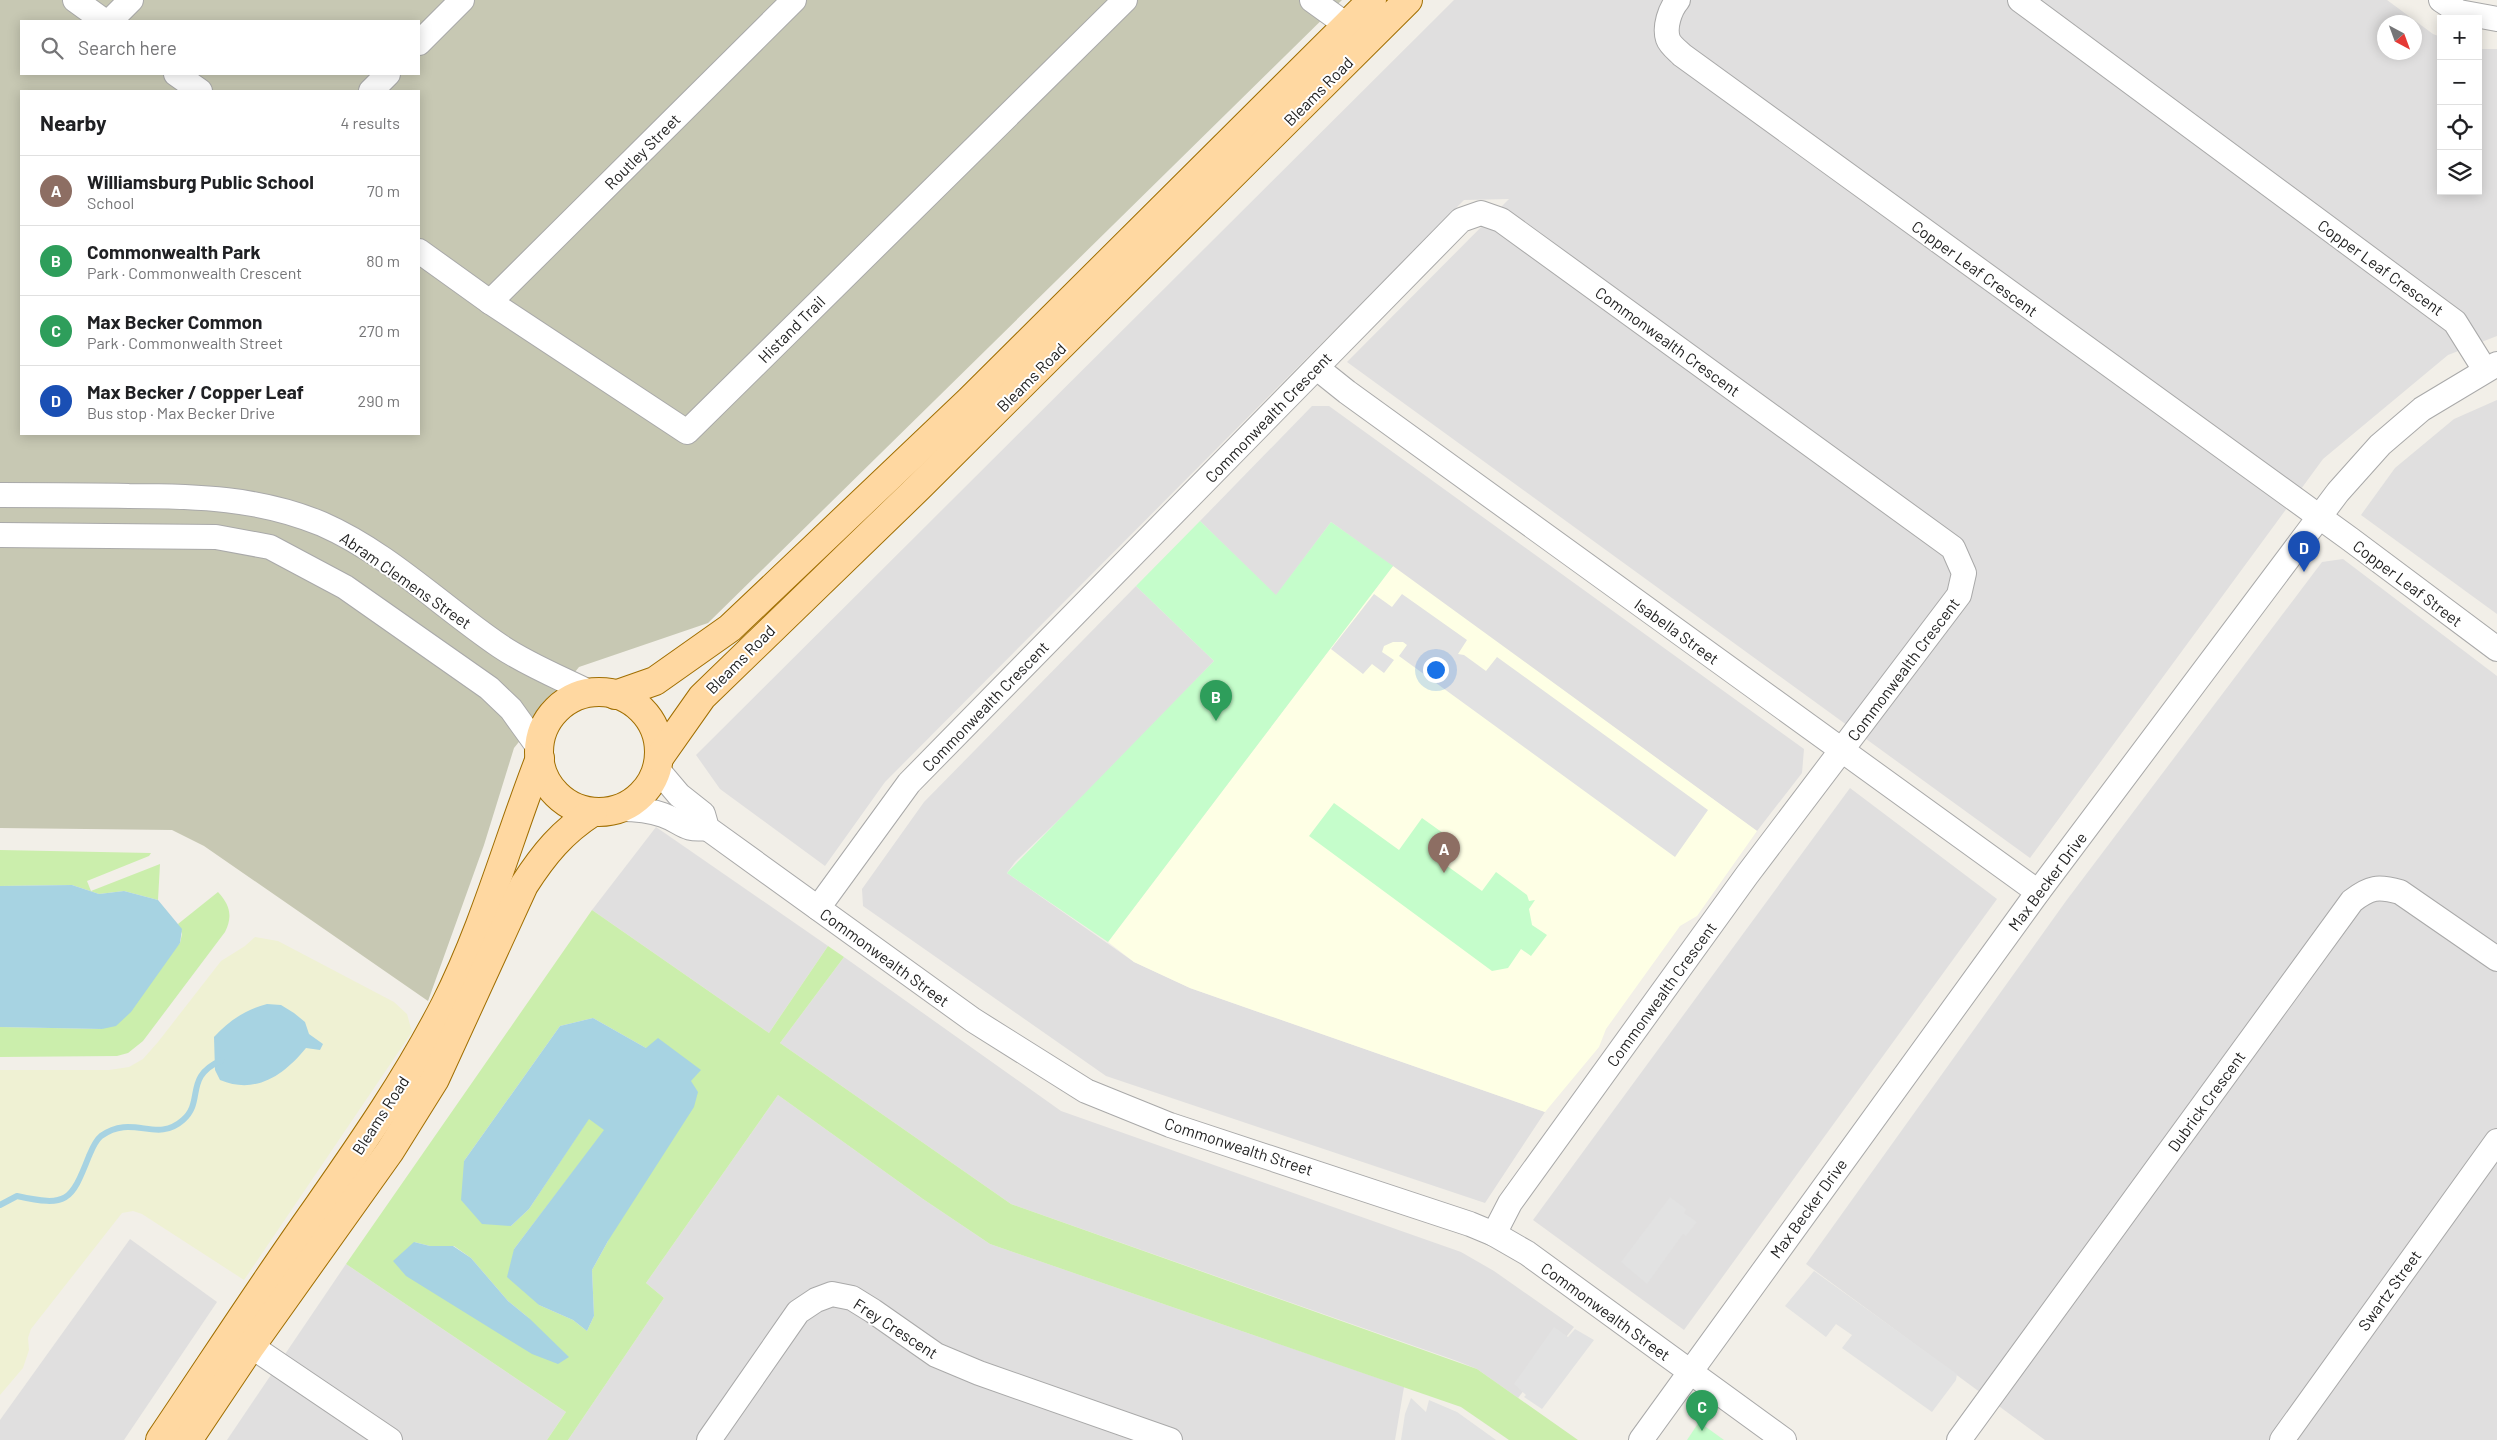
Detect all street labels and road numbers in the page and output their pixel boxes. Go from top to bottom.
street label: Bleams Road [1280,53,1356,129]
street label: Routley Street [600,109,684,193]
street label: Copper Leaf Crescent [2314,215,2448,319]
street label: Copper Leaf Crescent [1908,216,2042,320]
street label: Commonwealth Crescent [1592,282,1744,400]
street label: Histand Trail [754,292,828,366]
street label: Bleams Road [993,339,1069,415]
street label: Commonwealth Crescent [1201,348,1335,486]
street label: Abram Clemens Street [337,528,475,632]
street label: Copper Leaf Street [2350,536,2466,630]
street label: Isabella Street [1631,594,1723,668]
street label: Commonwealth Crescent [1843,594,1963,744]
street label: Bleams Road [702,621,778,697]
street label: Commonwealth Crescent [918,637,1052,775]
street label: Max Becker Drive [2004,828,2090,934]
street label: Commonwealth Street [817,904,953,1010]
street label: Commonwealth Crescent [1602,918,1720,1070]
street label: Dubrick Crescent [2163,1047,2249,1155]
street label: Bleams Road [348,1072,412,1158]
street label: Commonwealth Street [1162,1113,1316,1179]
street label: Max Becker Drive [1766,1155,1850,1261]
street label: Swartz Street [2353,1246,2425,1334]
street label: Commonwealth Street [1538,1258,1674,1364]
street label: Frey Crescent [850,1294,942,1362]

